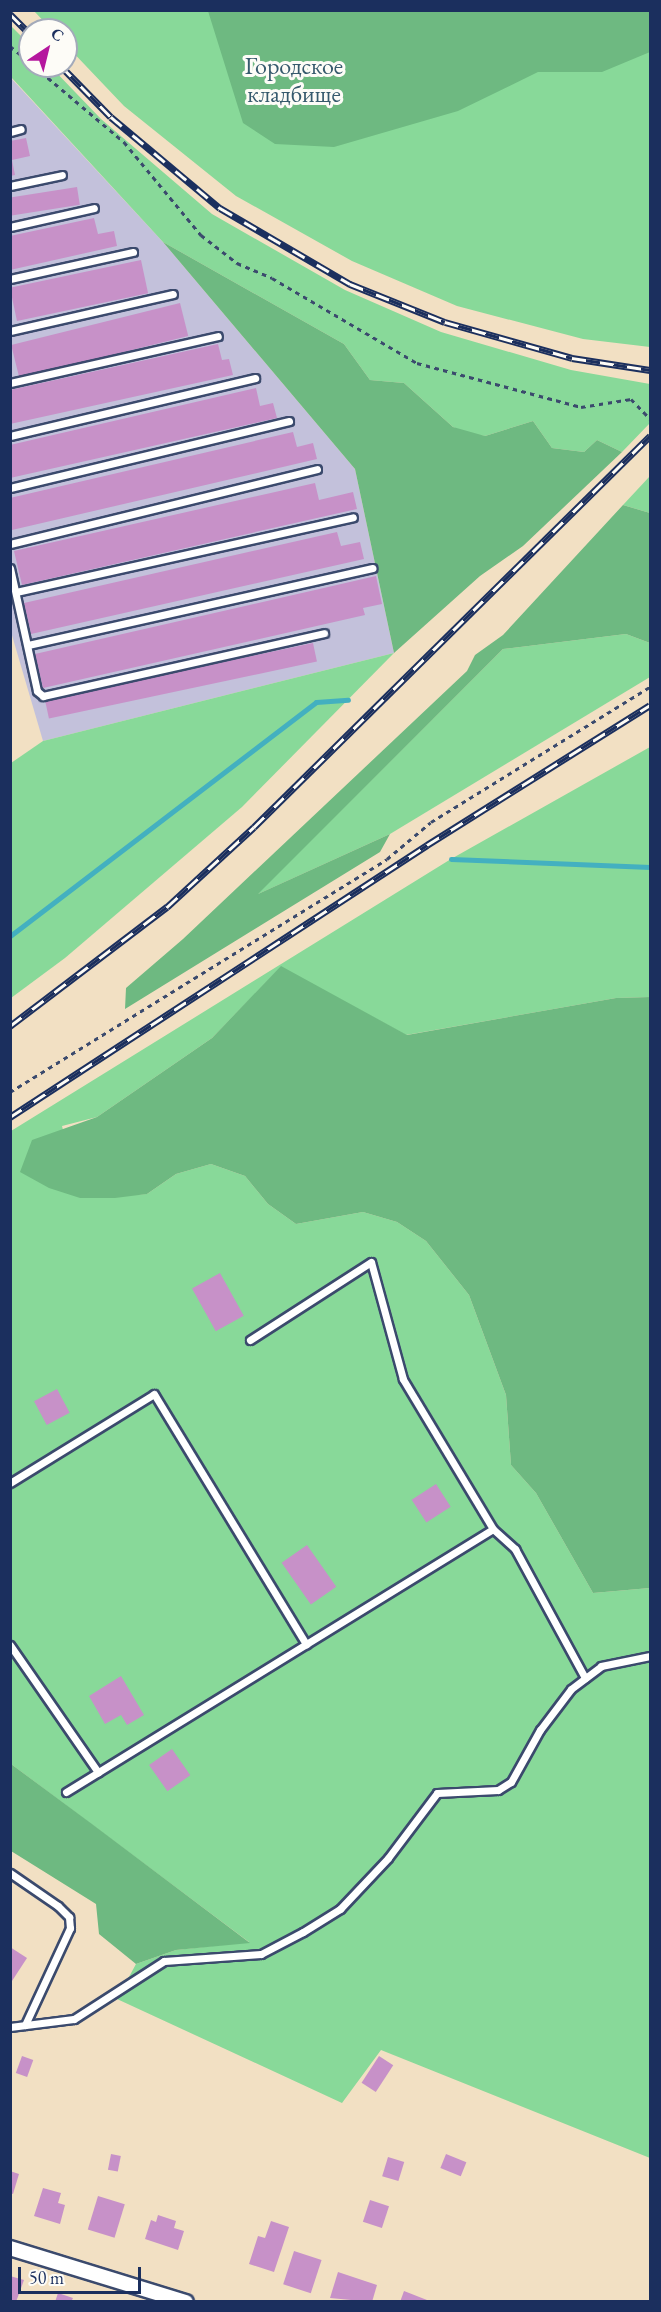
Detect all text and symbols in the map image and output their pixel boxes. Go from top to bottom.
north arrow [18,18,78,78]
text: С [47,23,68,46]
park label: Городское кладбище [245,52,343,108]
scale bar [21,2255,144,2293]
text: 50 m [29,2266,64,2289]

